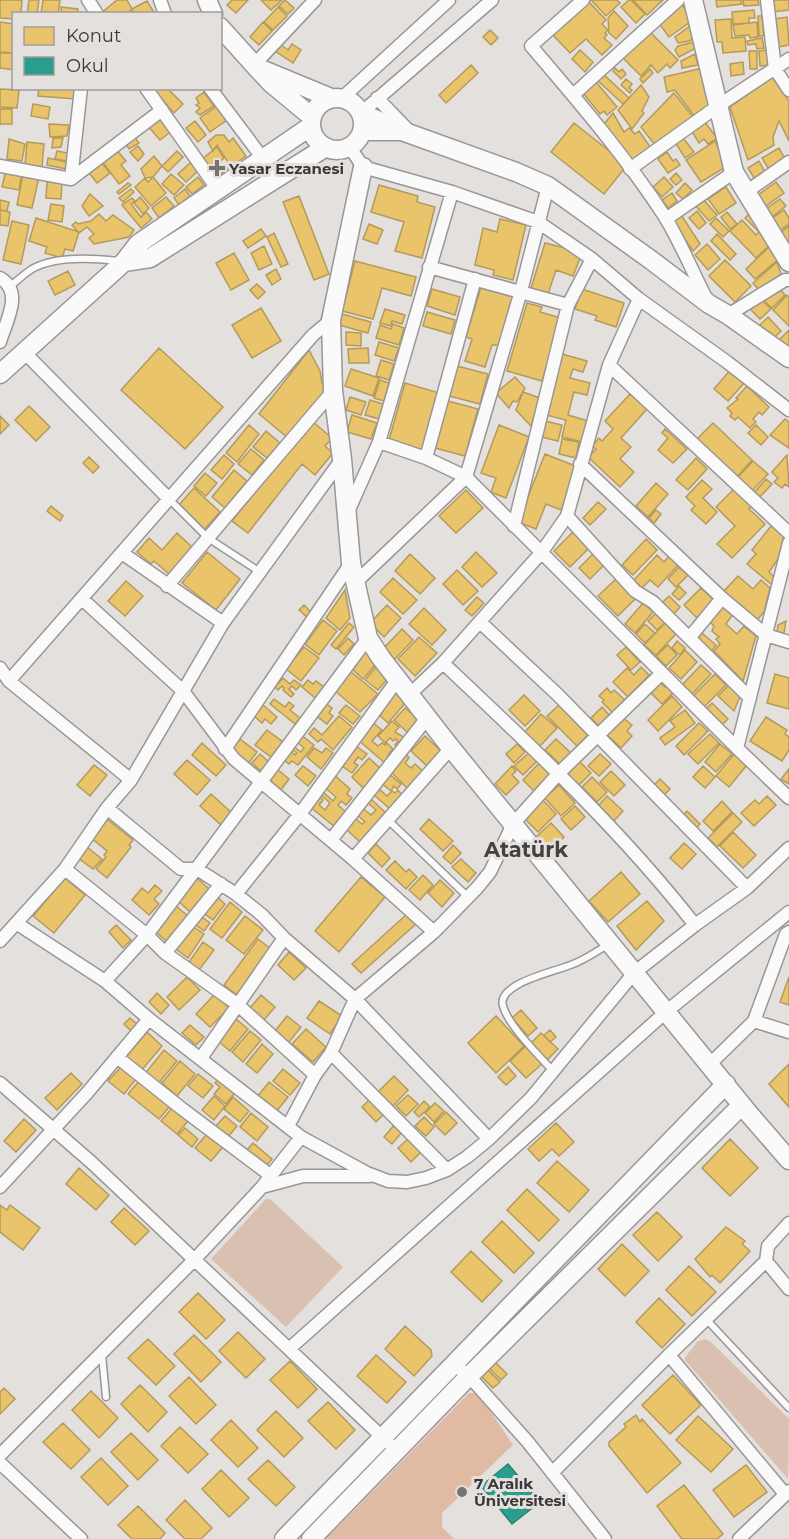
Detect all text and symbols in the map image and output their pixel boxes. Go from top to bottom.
legend [12,12,222,90]
text: Konut [66,25,121,47]
text: Okul [66,55,109,77]
place label: Yasar Eczanesi [228,159,344,178]
marker: Yasar Eczanesi [210,161,224,175]
district label: Atatürk [483,837,568,862]
place label: 7 Aralık Üniversitesi [474,1474,566,1510]
marker: 7 Aralık Üniversitesi [455,1485,469,1499]

